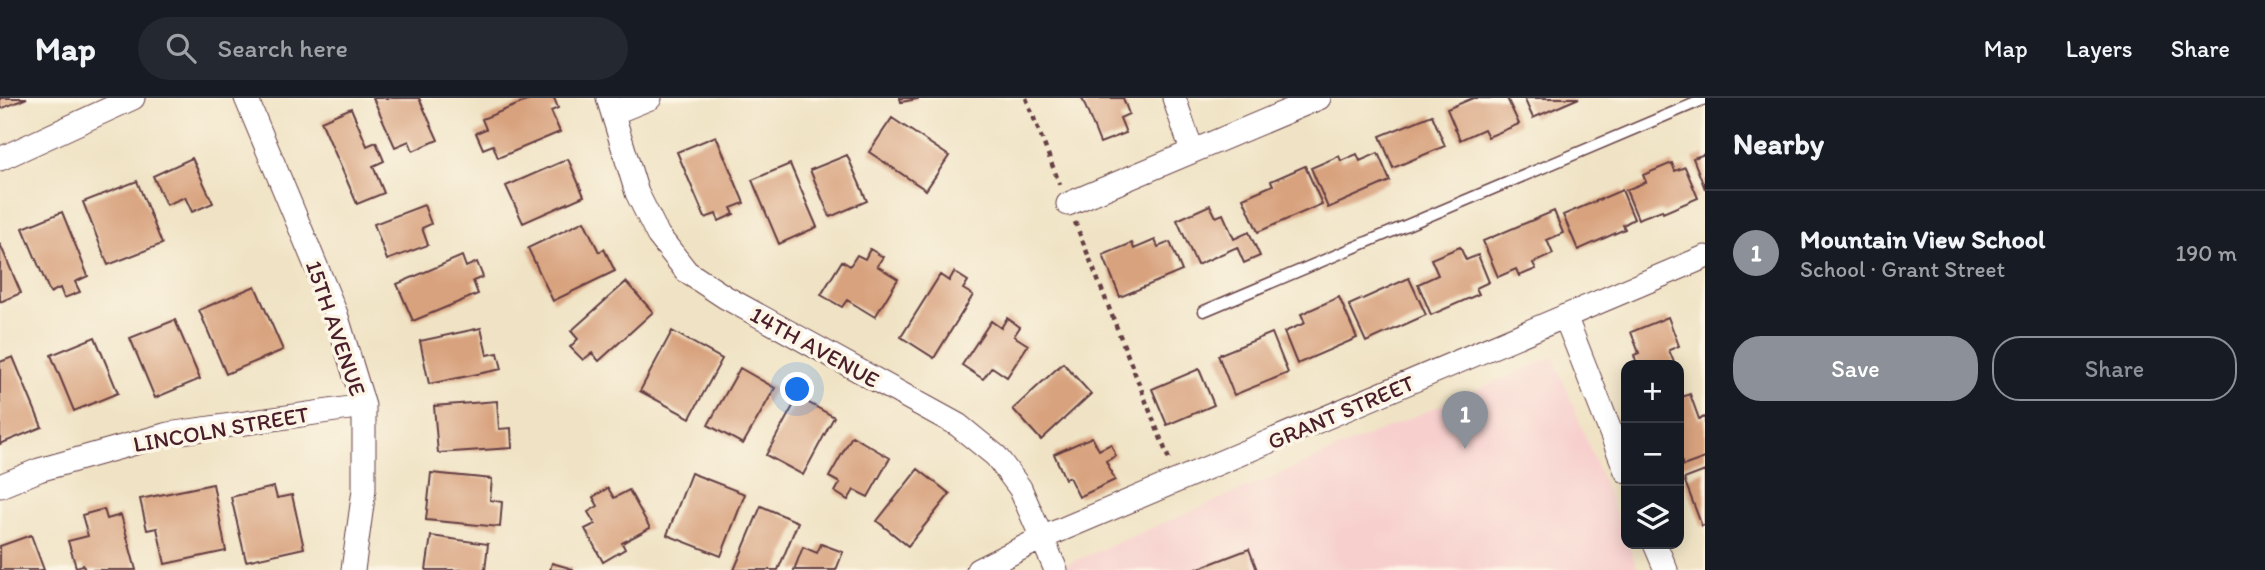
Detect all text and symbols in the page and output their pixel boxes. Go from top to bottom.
search box [138,17,628,80]
text: Map [35,29,96,68]
icon: search [162,29,200,67]
text: Search here [218,32,348,64]
text: Map [1984,34,2028,63]
text: Layers [2066,34,2133,63]
text: Share [2171,34,2230,63]
text: Nearby [1733,125,1824,162]
text: Mountain View School [1800,223,2045,255]
text: 1 [1751,239,1761,267]
text: 190 m [2176,239,2237,267]
text: School · Grant Street [1800,255,2005,283]
street label: 15TH AVENUE [300,257,372,399]
street label: 14TH AVENUE [746,300,884,394]
button: Save [1733,336,1978,401]
button: Share [1992,336,2237,401]
map controls [1621,360,1684,549]
button: + [1621,360,1684,423]
street label: GRANT STREET [1263,368,1419,455]
your location [780,372,814,406]
pin: 1 [1442,391,1488,449]
street label: LINCOLN STREET [131,400,311,458]
button: − [1621,423,1684,486]
button: layers [1621,486,1684,549]

